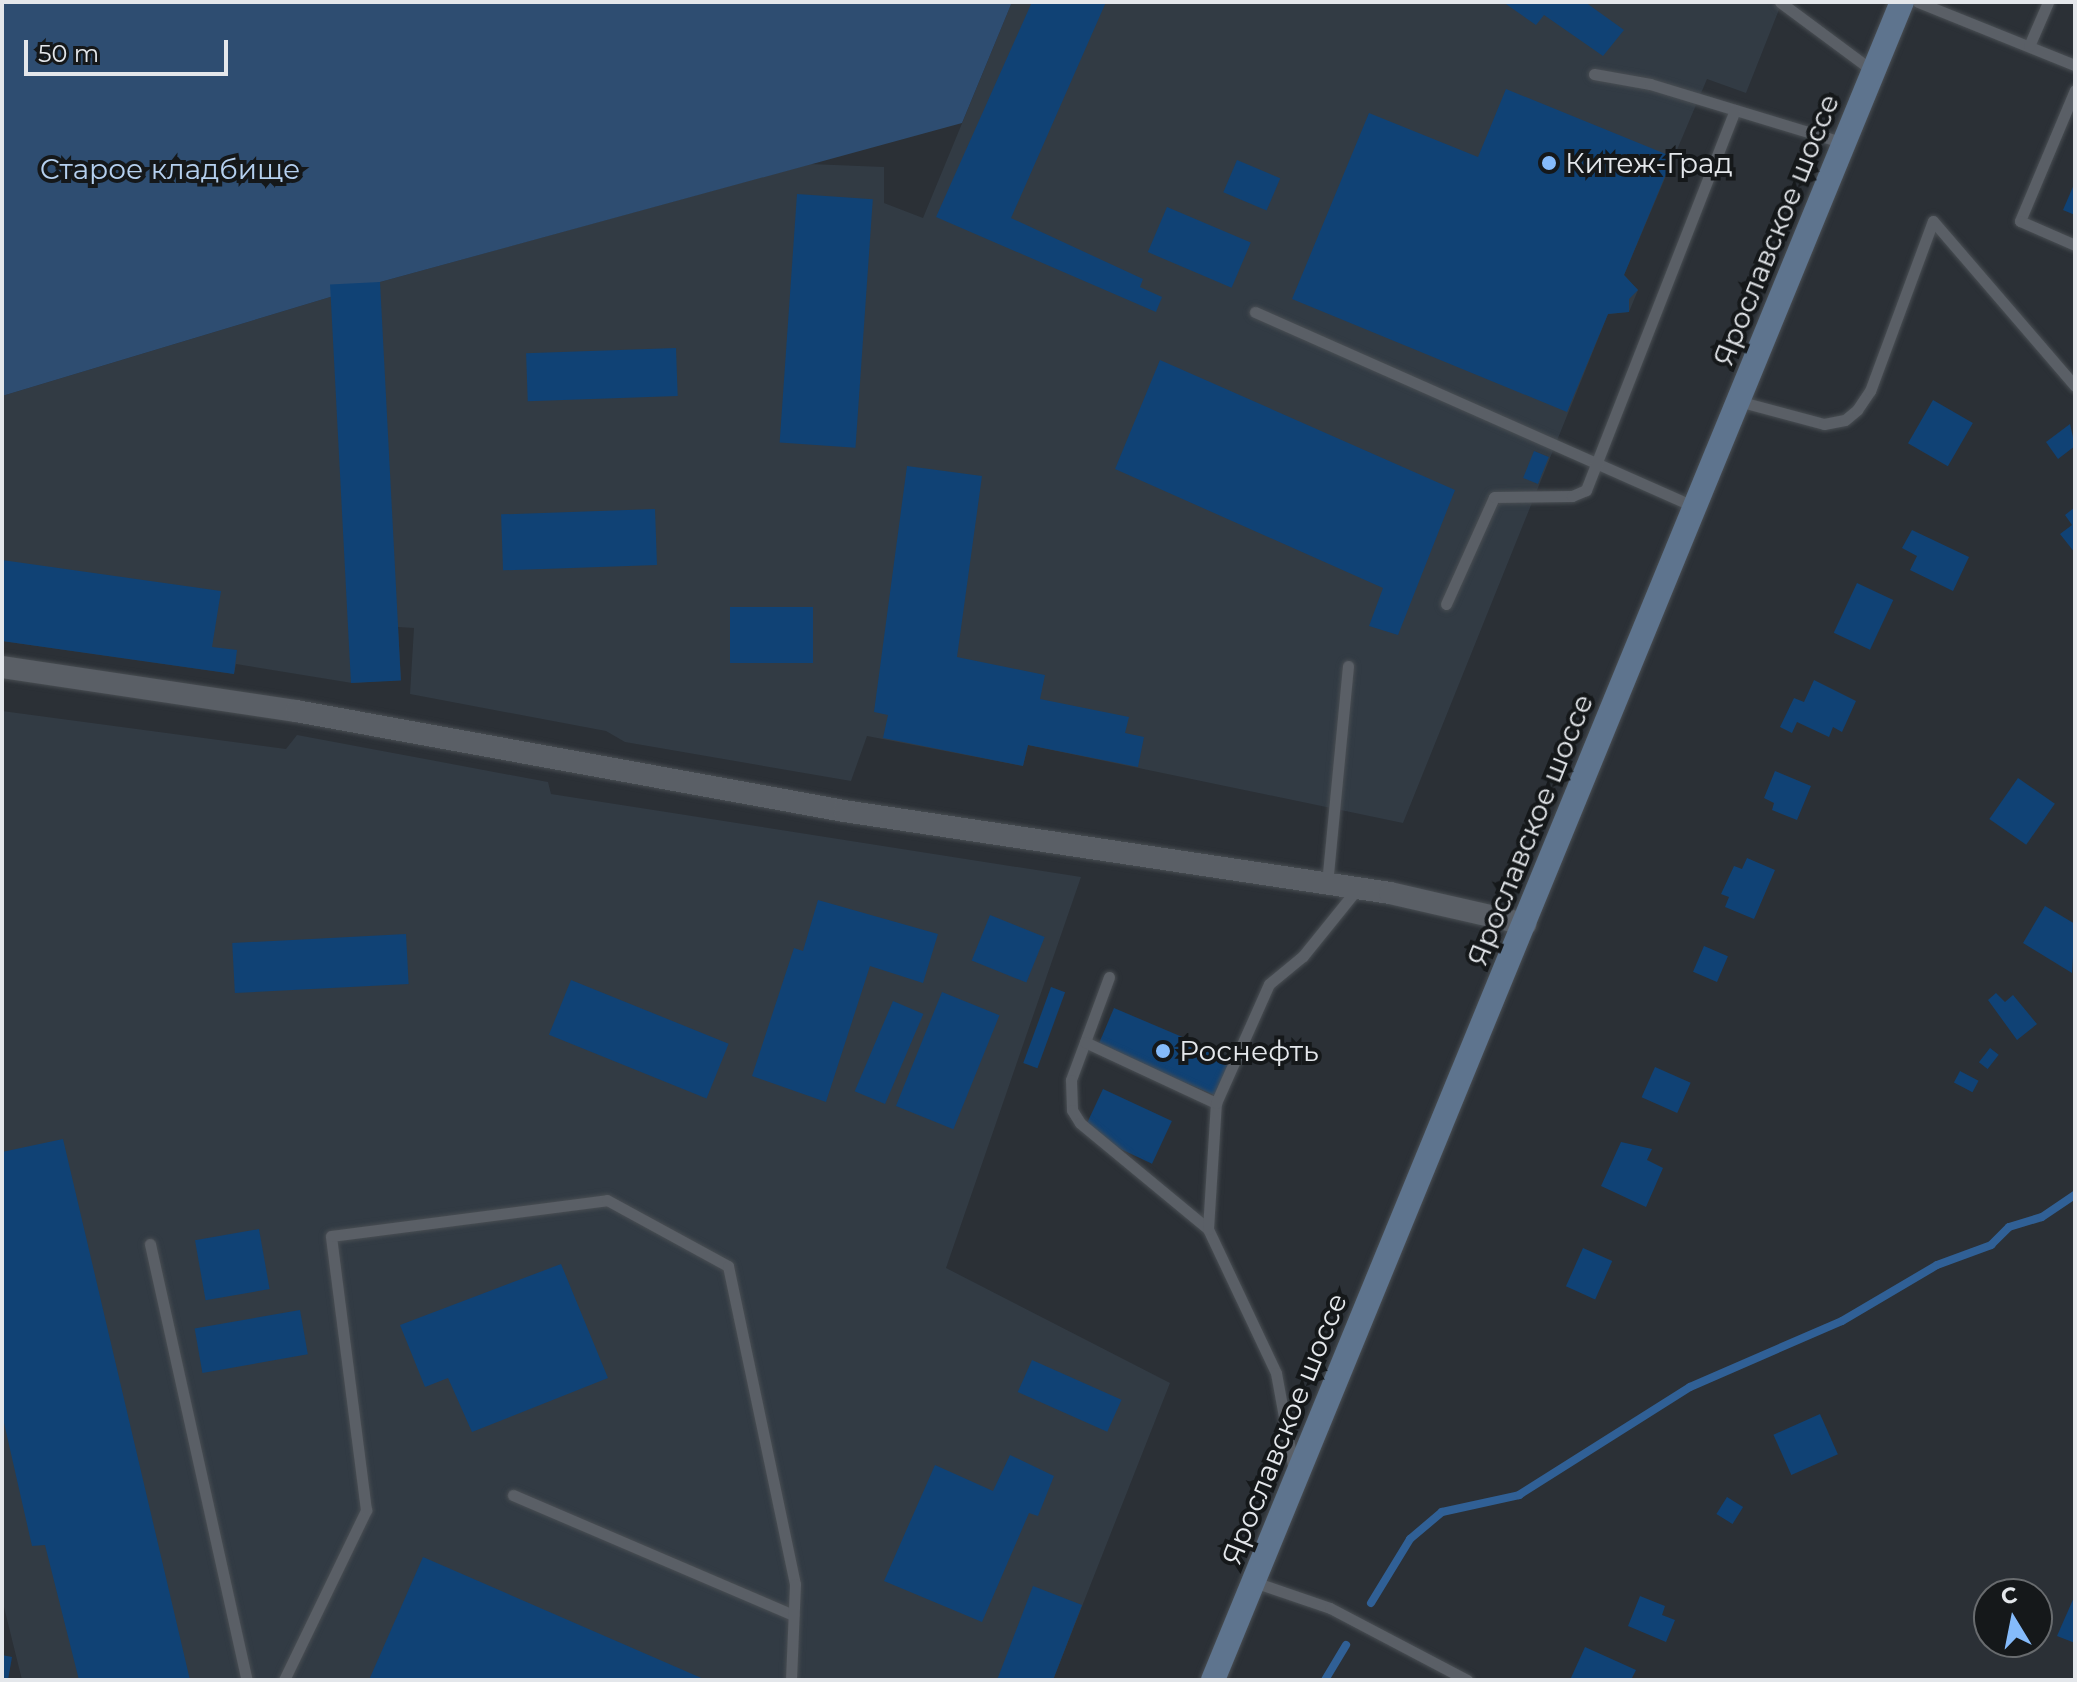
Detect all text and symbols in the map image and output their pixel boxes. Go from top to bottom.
scale bar [28,24,232,74]
text: 50 m [38,39,99,68]
street label: Ярославское шоссе [1706,89,1846,371]
place label: Китеж-Град [1565,146,1733,180]
park label: Старое кладбище [40,152,300,186]
marker: Китеж-Град [1540,154,1558,172]
street label: Ярославское шоссе [1460,689,1600,971]
place label: Роснефть [1179,1034,1319,1068]
marker: Роснефть [1154,1042,1172,1060]
street label: Ярославское шоссе [1214,1288,1354,1570]
north arrow [1973,1578,2053,1658]
text: С [1999,1581,2019,1611]

